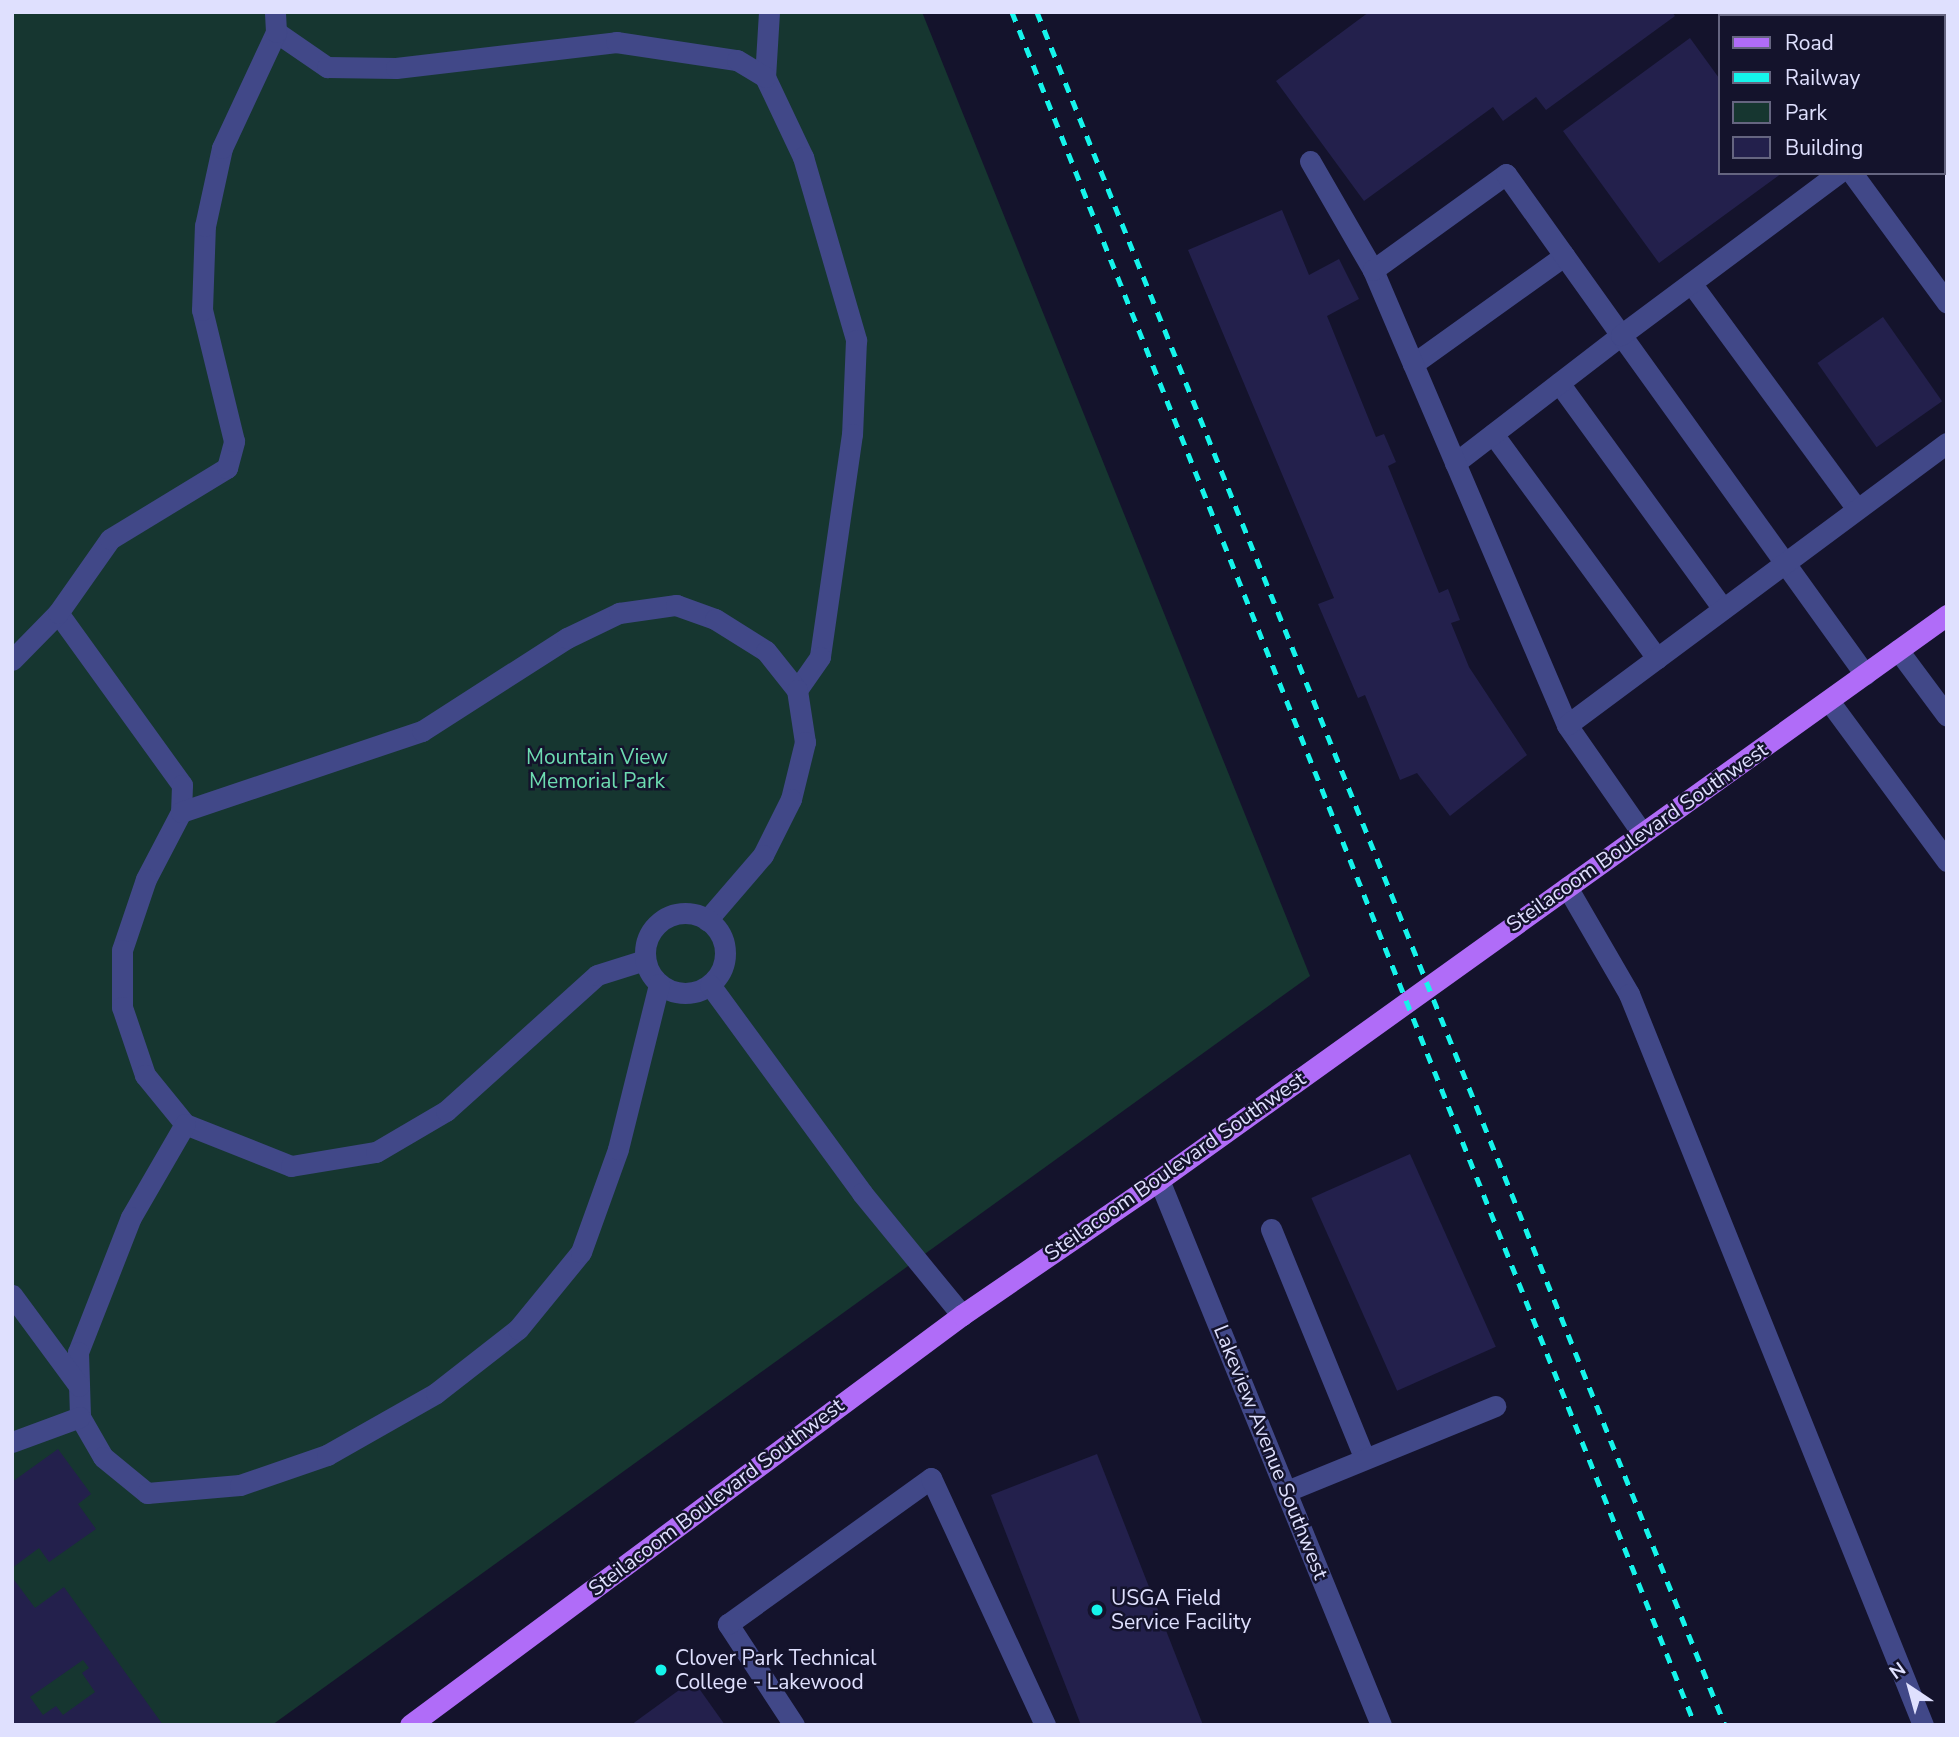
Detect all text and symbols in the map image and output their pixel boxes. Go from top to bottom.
legend [1717,14,1945,175]
text: Road [1785,29,1834,57]
text: Railway [1785,64,1860,92]
text: Park [1785,99,1827,127]
text: Building [1785,134,1863,162]
street label: Steilacoom Boulevard Southwest [1502,737,1772,937]
park label: Mountain View Memorial Park [526,744,668,794]
street label: Steilacoom Boulevard Southwest [1040,1066,1310,1266]
street label: Lakeview Avenue Southwest [1208,1321,1334,1583]
street label: Steilacoom Boulevard Southwest [583,1393,849,1601]
place label: USGA Field Service Facility [1111,1585,1251,1635]
marker: USGA Field Service Facility [1089,1602,1105,1618]
place label: Clover Park Technical College - Lakewood [675,1645,876,1695]
north arrow [1875,1653,1945,1723]
text: N [1884,1656,1911,1686]
marker: Clover Park Technical College - Lakewood [653,1662,669,1678]

